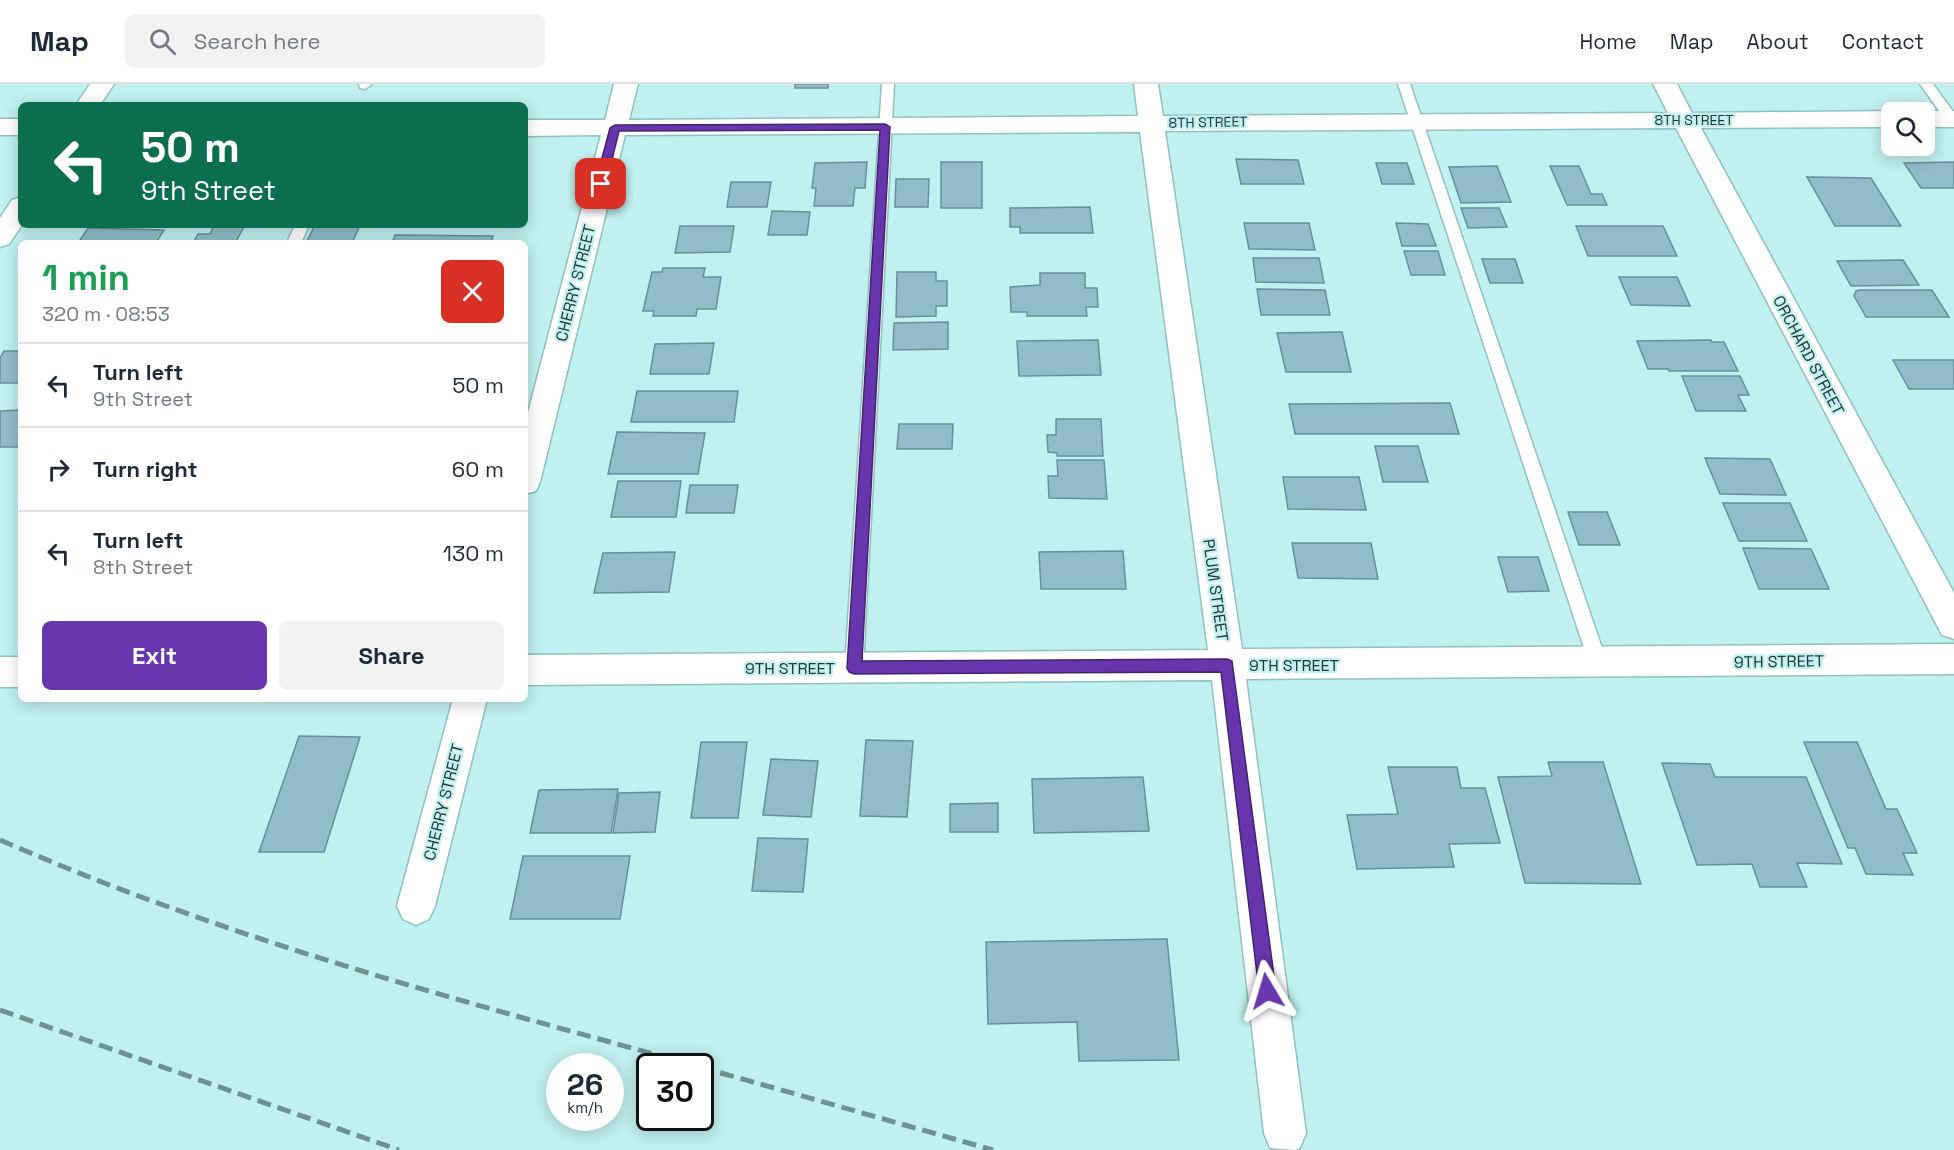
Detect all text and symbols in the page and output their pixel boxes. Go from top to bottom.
search box [125,14,545,68]
text: Map [30,23,89,59]
icon: search [146,25,179,58]
text: Search here [194,27,321,55]
text: Home [1579,28,1637,55]
text: Map [1670,28,1714,55]
text: About [1747,28,1809,55]
text: Contact [1842,28,1924,55]
map controls [1881,102,1935,156]
button: search [1881,102,1935,156]
street label: 8TH STREET [1655,111,1733,129]
street label: 8TH STREET [1168,112,1248,132]
text: 50 m [141,121,240,174]
icon: left [42,126,120,204]
pin [575,158,626,209]
icon: arrive [584,167,617,200]
text: 9th Street [141,173,276,208]
street label: CHERRY STREET [551,223,600,344]
text: 1 min [42,255,130,301]
button: close [441,260,504,323]
street label: ORCHARD STREET [1768,292,1849,419]
text: 320 m · 08:53 [42,301,170,327]
text: Turn left [93,358,183,386]
icon: left [42,369,75,402]
text: 50 m [452,371,504,399]
text: 9th Street [93,386,193,412]
icon: right [42,453,75,486]
text: Turn right [93,455,198,483]
text: 60 m [452,455,504,483]
text: Turn left [93,526,183,554]
icon: left [42,537,75,570]
street label: PLUM STREET [1198,538,1233,643]
text: 130 m [443,539,504,567]
text: 8th Street [93,554,193,580]
button: Exit [42,621,267,690]
button: Share [279,621,504,690]
street label: 9TH STREET [1734,650,1824,673]
street label: 9TH STREET [1249,655,1339,676]
street label: 9TH STREET [745,658,835,679]
street label: CHERRY STREET [419,742,468,863]
position arrow [1235,959,1299,1023]
speed limit sign: 30 [636,1053,714,1131]
text: 26 [567,1065,603,1104]
text: km/h [567,1098,603,1117]

